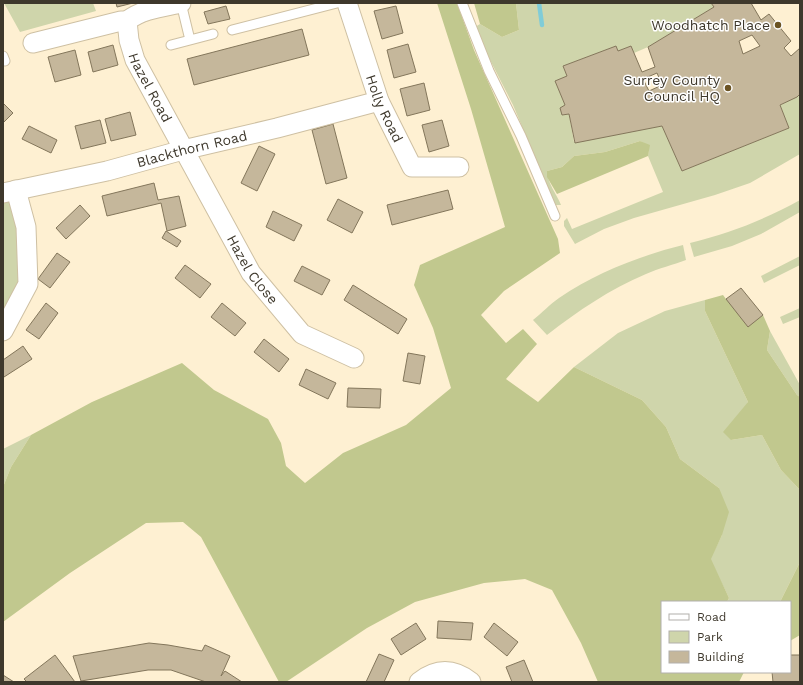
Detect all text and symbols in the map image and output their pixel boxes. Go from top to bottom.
place label: Woodhatch Place [651,17,770,33]
marker: Woodhatch Place [773,20,783,30]
street label: Hazel Road [125,51,175,125]
street label: Holly Road [363,72,406,145]
place label: Surrey County Council HQ [624,72,721,104]
marker: Surrey County Council HQ [723,83,733,93]
street label: Blackthorn Road [135,127,249,170]
street label: Hazel Close [224,232,281,307]
legend [661,601,791,673]
text: Road [697,610,726,624]
text: Park [697,630,723,644]
text: Building [697,650,744,664]

